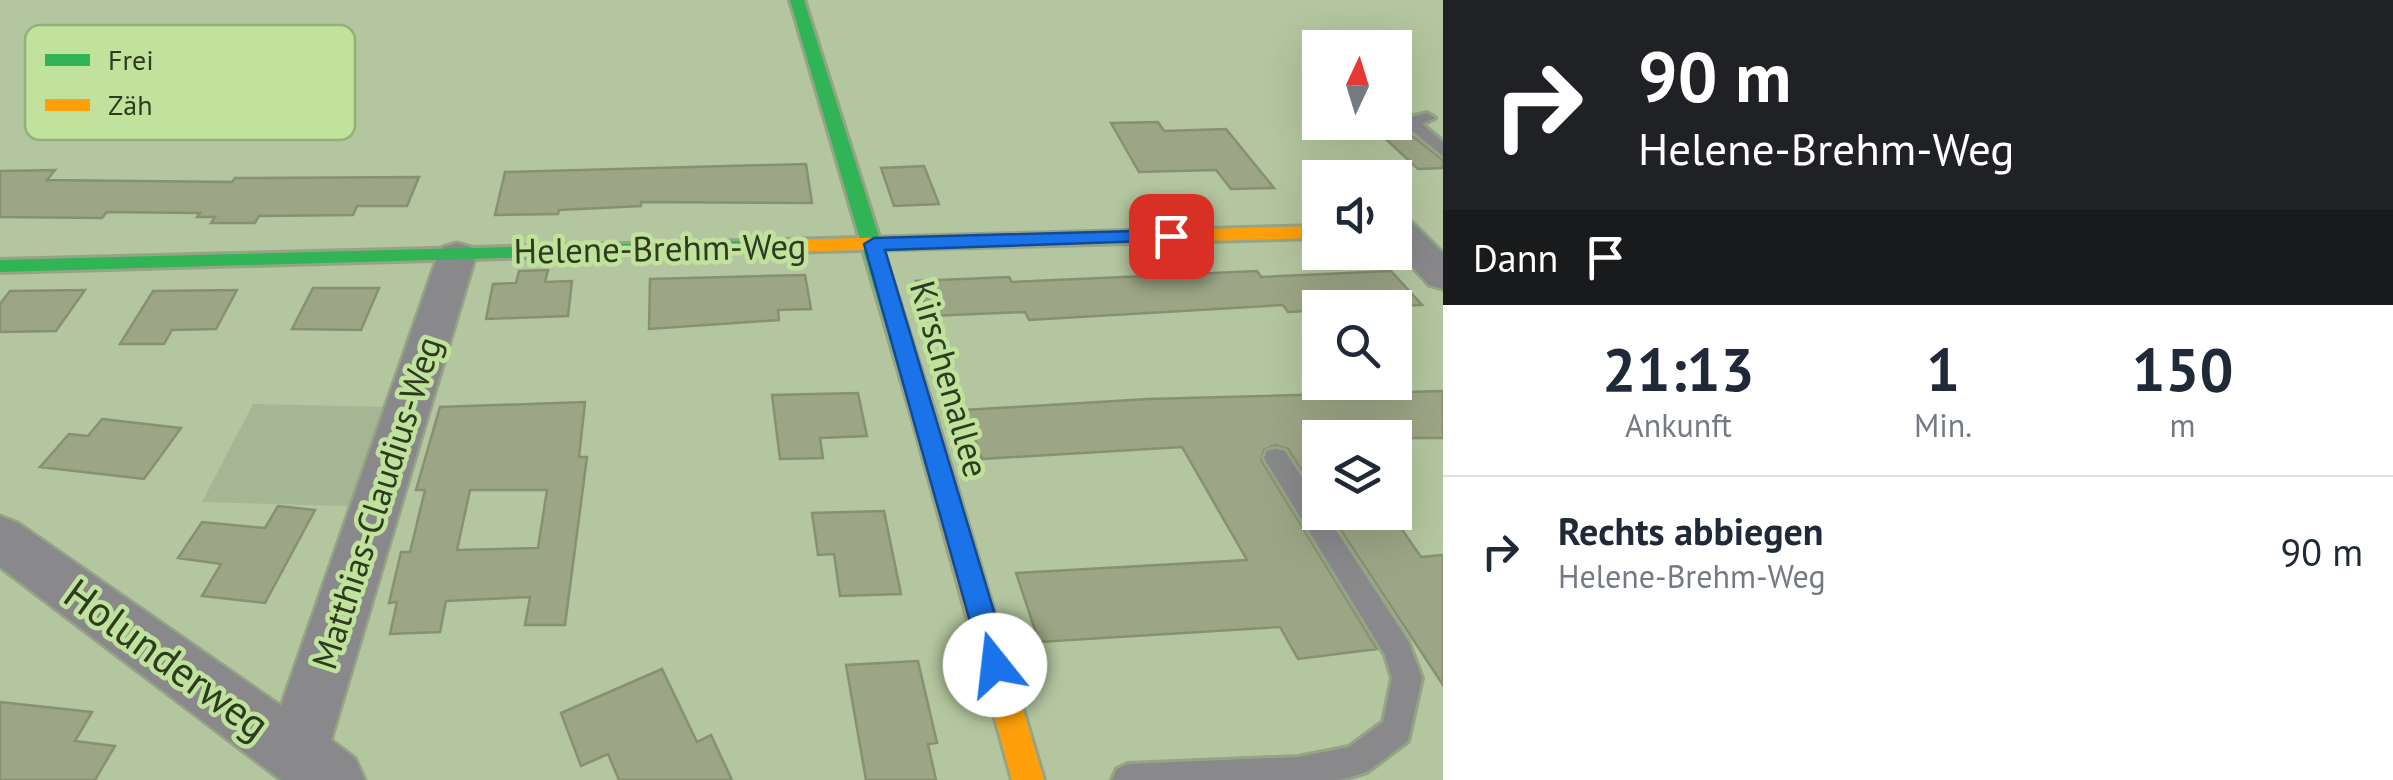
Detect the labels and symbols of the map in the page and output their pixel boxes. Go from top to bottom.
legend [25,25,355,140]
north arrow [1302,30,1412,140]
text: Frei [108,41,154,78]
text: Zäh [108,86,152,123]
pin [1129,194,1214,279]
street label: Helene-Brehm-Weg [513,222,807,274]
street label: Kirschenallee [900,275,1000,482]
street label: Matthias-Claudius-Weg [301,331,451,675]
street label: Holunderweg [54,566,281,752]
position arrow [943,613,1047,717]

